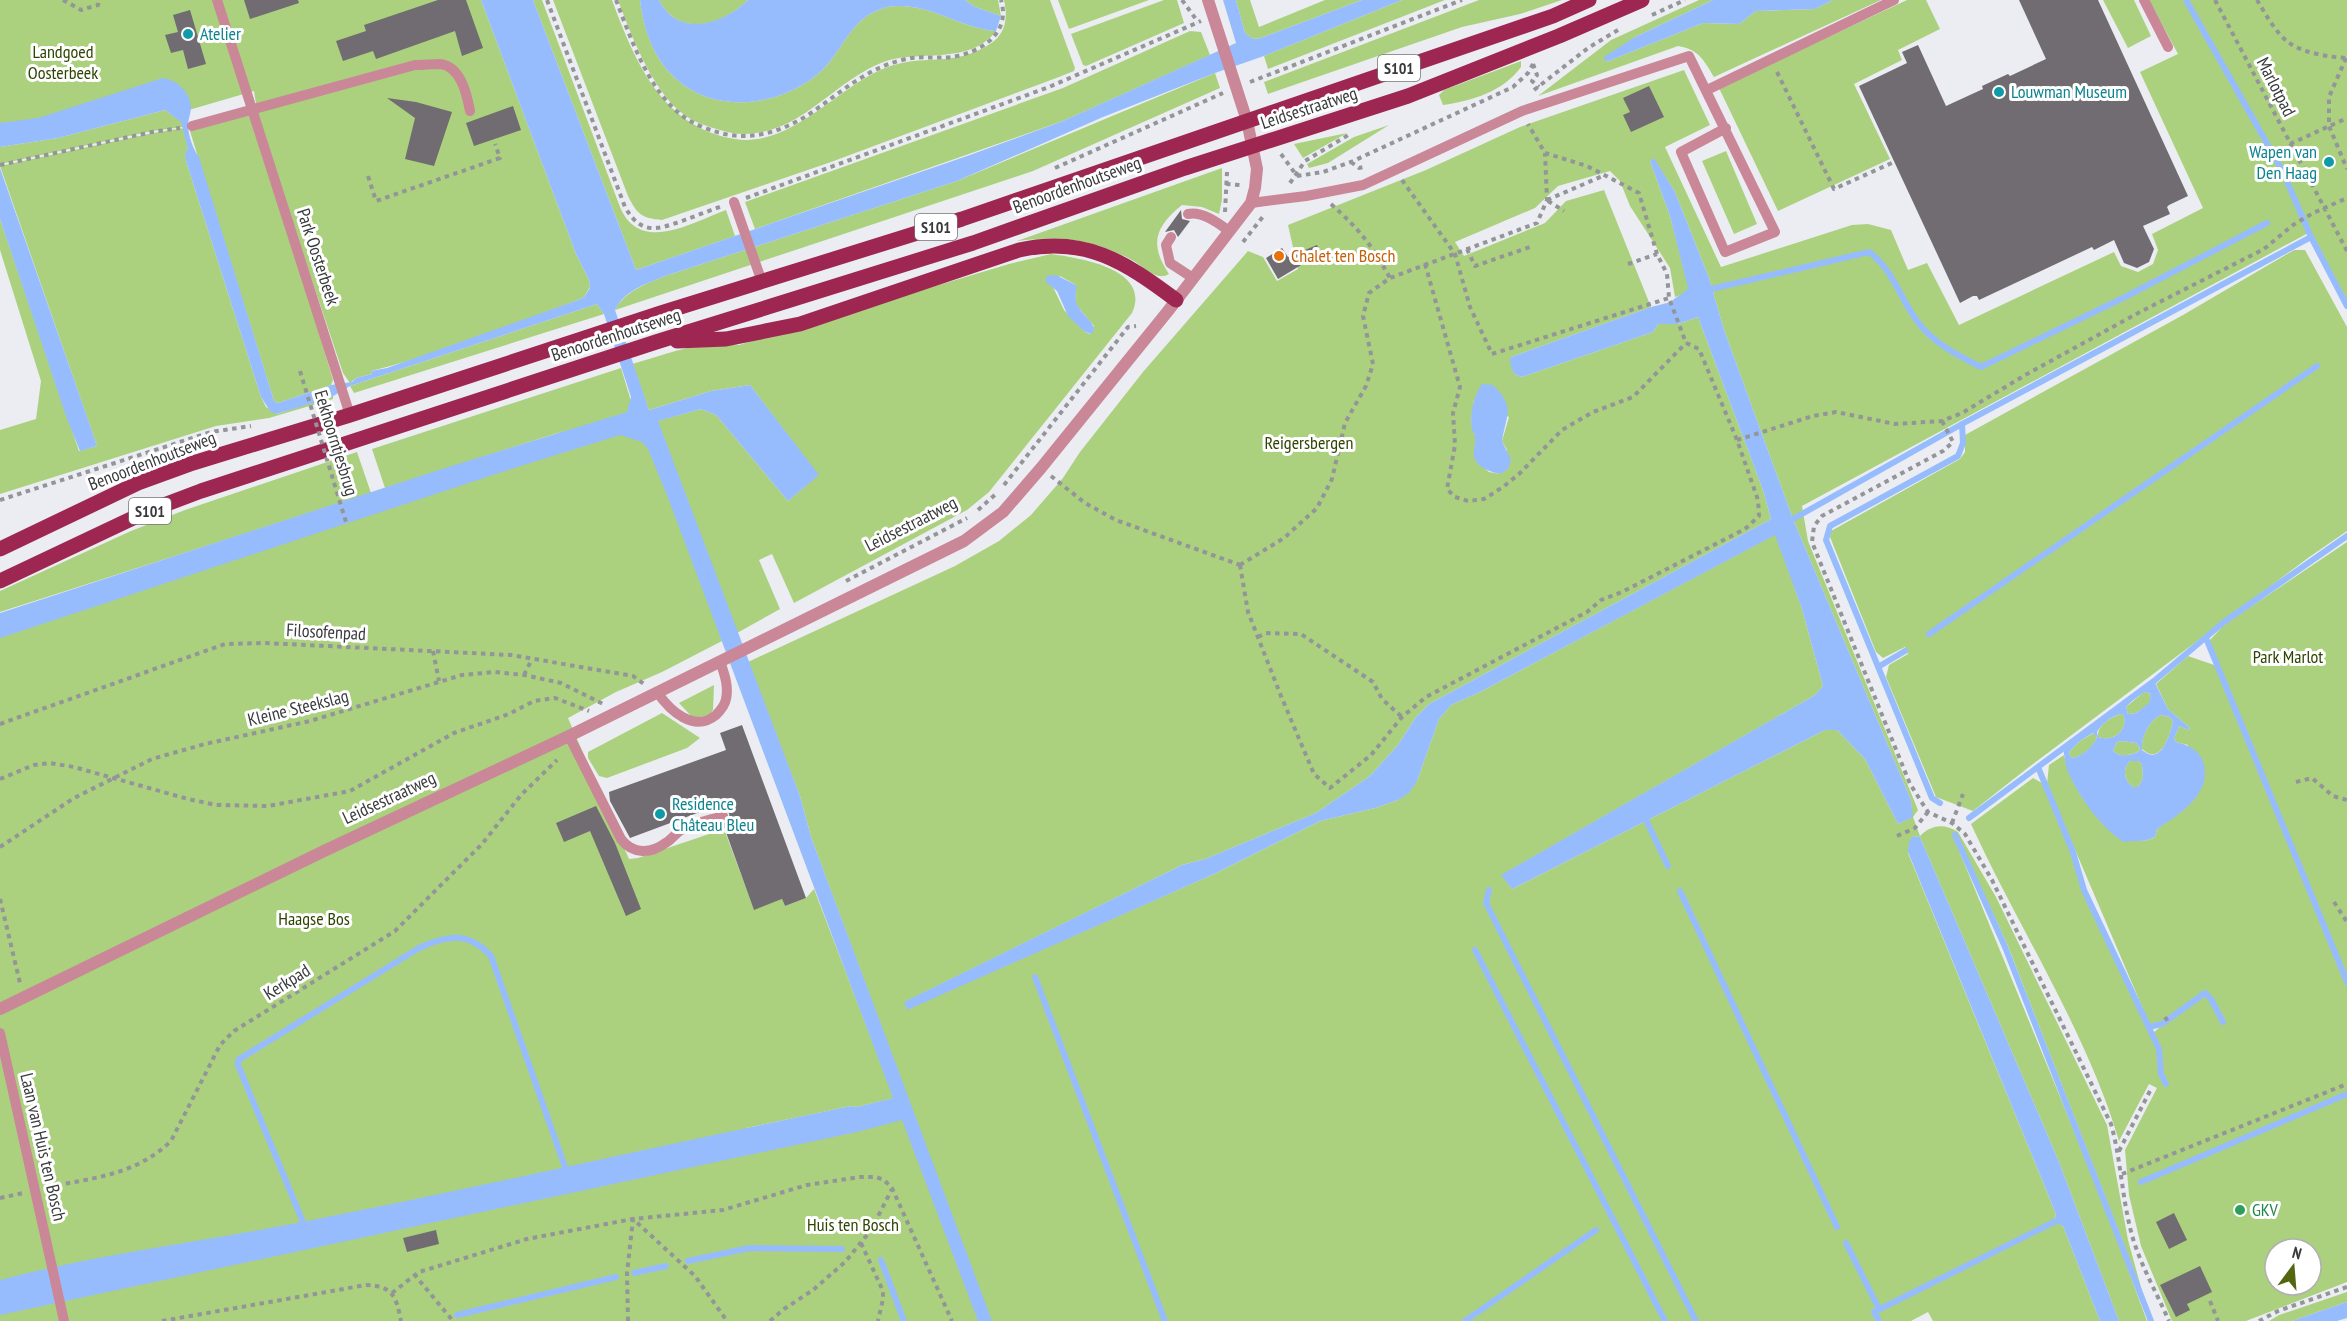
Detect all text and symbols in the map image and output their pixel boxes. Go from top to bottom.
place label: Atelier [200,22,241,45]
marker: Atelier [181,27,195,41]
park label: Landgoed Oosterbeek [28,40,98,84]
street label: Marlotpad [2252,53,2301,120]
road number: S101 [1378,55,1420,81]
place label: Louwman Museum [2011,80,2127,103]
street label: Leidsestraatweg [1258,81,1360,134]
marker: Louwman Museum [1992,85,2006,99]
place label: Wapen van Den Haag [2249,140,2317,184]
street label: Benoordenhoutseweg [1010,151,1144,218]
marker: Wapen van Den Haag [2322,155,2336,169]
street label: Park Oosterbeek [292,205,345,308]
road number: S101 [915,214,957,240]
place label: Chalet ten Bosch [1291,244,1395,267]
marker: Chalet ten Bosch [1272,249,1286,263]
street label: Benoordenhoutseweg [548,303,683,366]
street label: Eekhoorntjesbrug [310,387,363,498]
street label: Benoordenhoutseweg [85,426,219,495]
park label: Reigersbergen [1265,431,1353,454]
street label: Leidsestraatweg [861,491,961,557]
road number: S101 [129,498,171,524]
street label: Filosofenpad [286,618,366,645]
park label: Park Marlot [2253,645,2323,668]
street label: Kleine Steekslag [245,684,351,731]
street label: Leidsestraatweg [339,766,439,829]
place label: Residence Château Bleu [672,792,754,836]
marker: Residence Château Bleu [653,807,667,821]
park label: Haagse Bos [278,907,350,930]
street label: Kerkpad [259,958,314,1005]
street label: Laan van Huis ten Bosch [15,1071,72,1223]
place label: GKV [2252,1198,2279,1221]
marker: GKV [2233,1203,2247,1217]
park label: Huis ten Bosch [807,1213,899,1236]
north arrow [2263,1237,2323,1297]
text: N [2290,1242,2304,1263]

